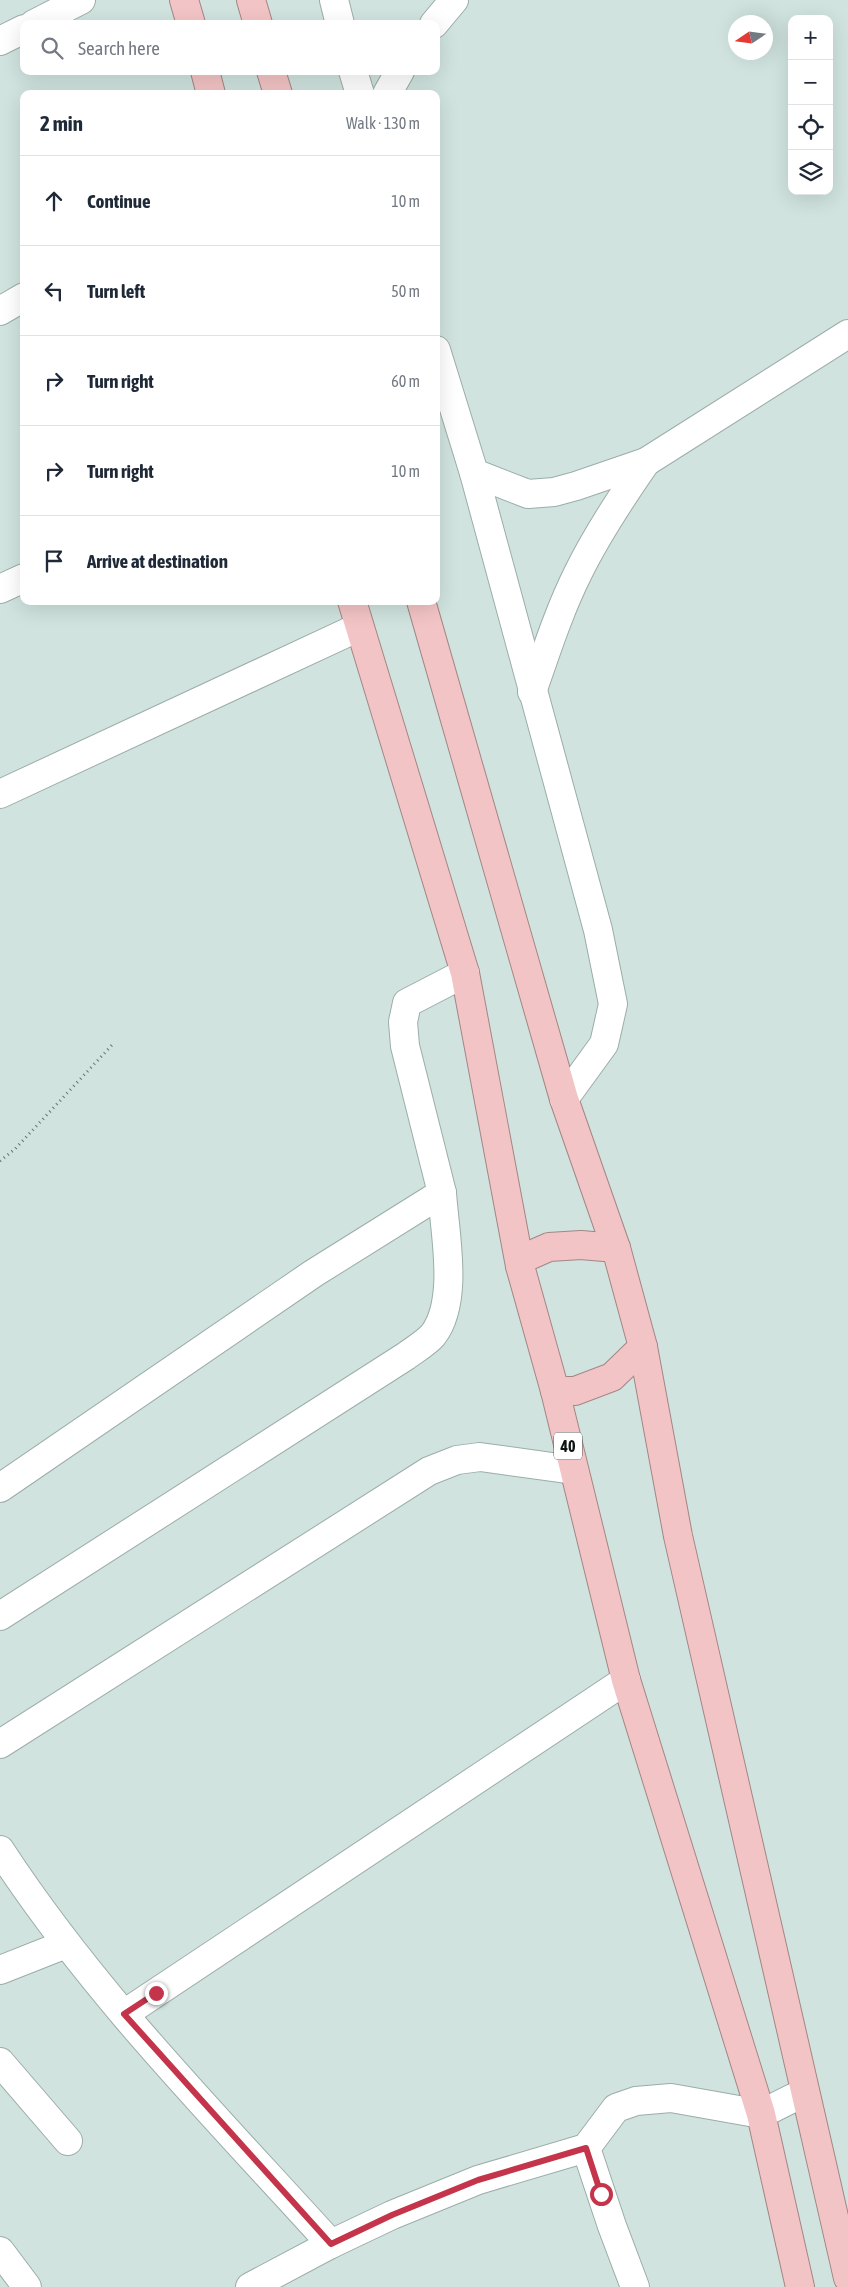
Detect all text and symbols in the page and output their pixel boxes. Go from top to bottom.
north arrow [728,15,773,60]
map controls [788,15,833,195]
button: + [788,15,833,60]
search box [20,20,440,75]
icon: search [38,34,66,62]
text: Search here [78,37,160,59]
button: − [788,60,833,105]
button: locate [788,105,833,150]
text: 2 min [40,111,83,135]
text: Walk · 130 m [346,114,420,132]
button: layers [788,150,833,195]
icon: ahead [40,187,68,215]
text: Continue [87,190,151,212]
text: 10 m [391,192,420,210]
icon: left [40,277,68,305]
text: Turn left [87,280,145,302]
text: 50 m [391,282,420,300]
icon: right [40,367,68,395]
text: Turn right [87,370,154,392]
text: 60 m [391,372,420,390]
icon: right [40,457,68,485]
text: Turn right [87,460,154,482]
text: 10 m [391,462,420,480]
icon: arrive [40,547,68,575]
text: Arrive at destination [87,550,228,572]
road number: 40 [554,1432,582,1460]
route end [145,1982,168,2005]
route start [590,2183,613,2206]

